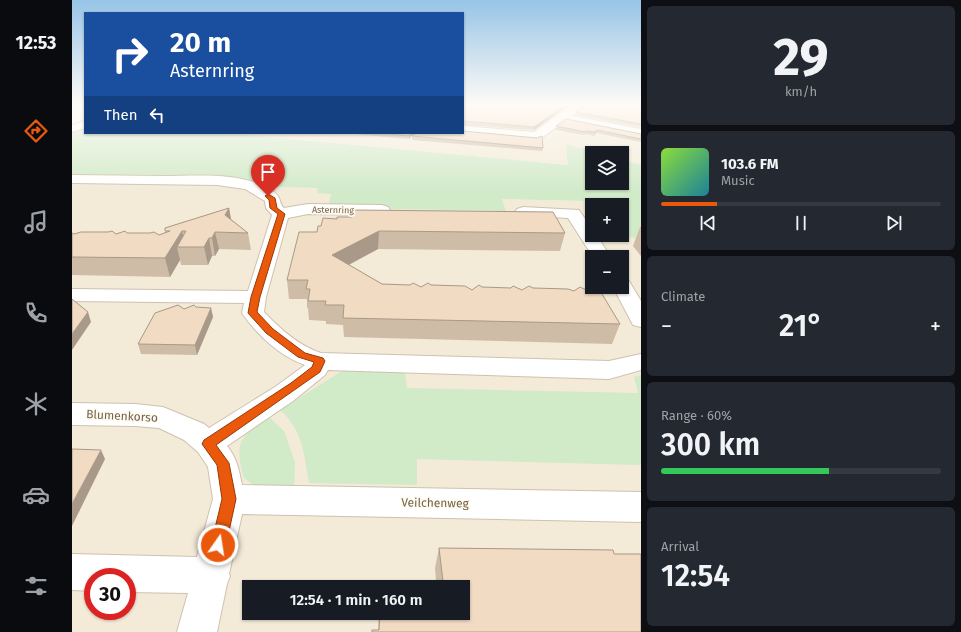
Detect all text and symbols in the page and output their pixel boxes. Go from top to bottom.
text: 20 m [170,26,231,59]
text: 29 [773,26,829,89]
icon: right [104,28,156,80]
text: 12:53 [16,32,56,54]
text: Asternring [170,60,254,82]
text: km/h [785,84,817,99]
icon: left [146,104,168,126]
text: Then [104,106,138,124]
icon: directions [22,117,50,145]
map controls [585,146,629,294]
button: layers [585,146,629,190]
pin [251,155,285,196]
text: 103.6 FM [721,155,779,173]
icon: arrive [257,161,279,183]
text: Music [721,173,755,188]
button: + [585,198,629,242]
street label: Asternring [312,205,354,215]
icon: music [22,208,50,236]
icon: previous [697,212,719,234]
icon: pause [790,212,812,234]
icon: next [883,212,905,234]
button: − [585,250,629,294]
text: Climate [661,289,705,304]
icon: phone [22,299,50,327]
text: 21° [779,308,823,344]
text: − [661,313,672,340]
text: + [930,313,941,340]
icon: climate [22,390,50,418]
street label: Blumenkorso [86,407,158,425]
text: Range · 60% [661,408,732,423]
text: 300 km [661,427,760,463]
icon: car [22,481,50,509]
street label: Veilchenweg [401,495,470,511]
position arrow [197,524,239,566]
text: Arrival [661,539,699,554]
text: 12:54 [661,558,730,594]
speed limit sign: 30 [84,568,136,620]
icon: filters [22,572,50,600]
text: 12:54 · 1 min · 160 m [290,591,422,609]

